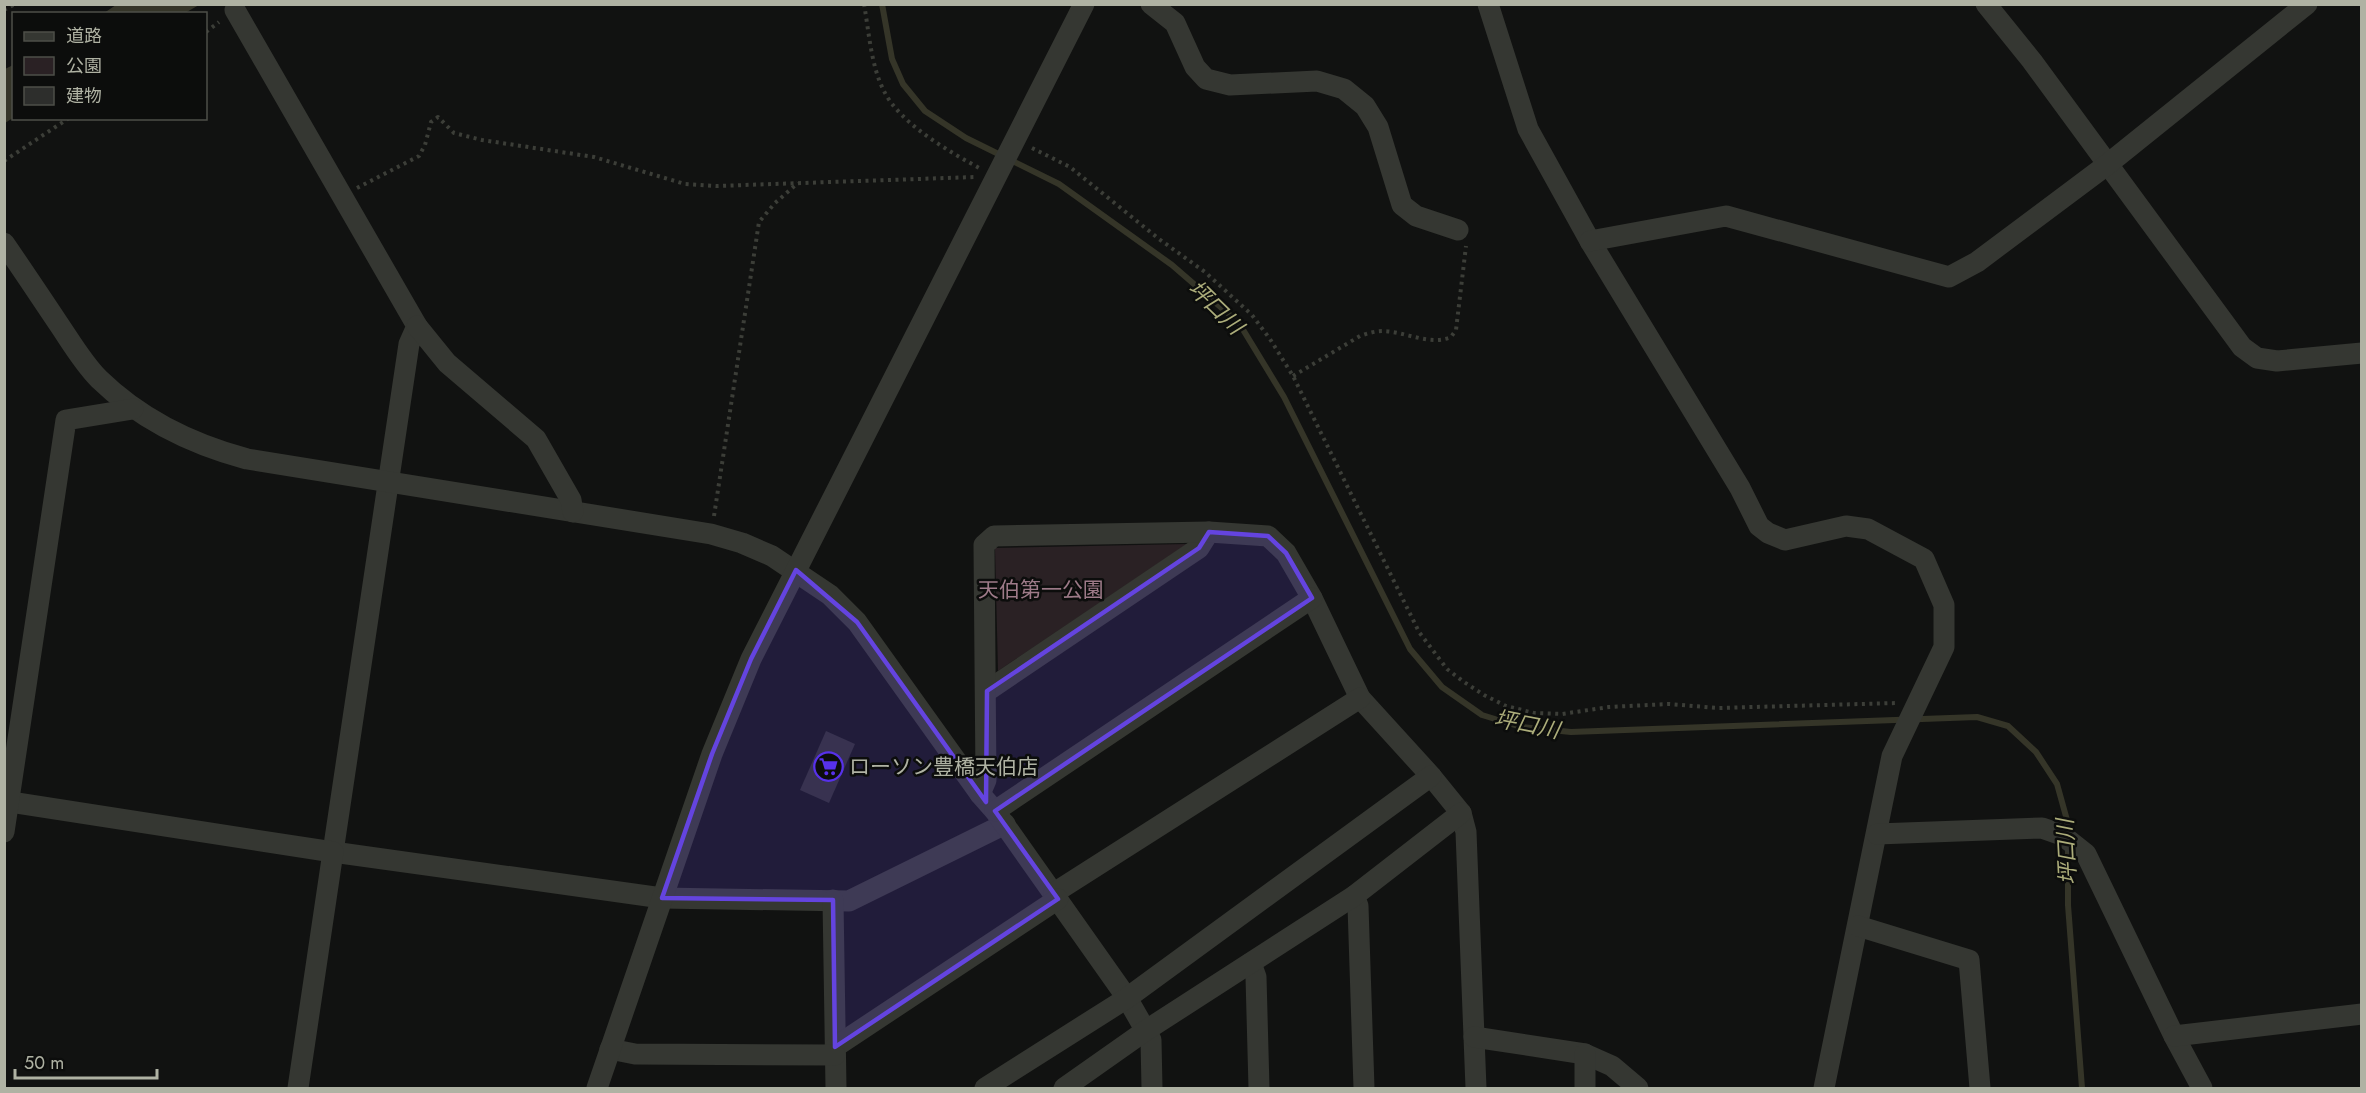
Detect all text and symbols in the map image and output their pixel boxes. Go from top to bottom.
legend [12,12,207,120]
text: 道路 [66,23,102,49]
text: 公園 [66,53,102,79]
text: 建物 [66,83,102,109]
water label: 坪口川 [1181,273,1252,343]
park label: 天伯第一公園 [978,575,1104,605]
water label: 坪口川 [1492,702,1564,746]
supermarket icon: ローソン豊橋天伯店 [812,751,844,783]
place label: ローソン豊橋天伯店 [849,752,1038,782]
water label: 坪口川 [2048,816,2084,886]
scale bar [15,1042,158,1080]
text: 50 m [24,1050,64,1076]

